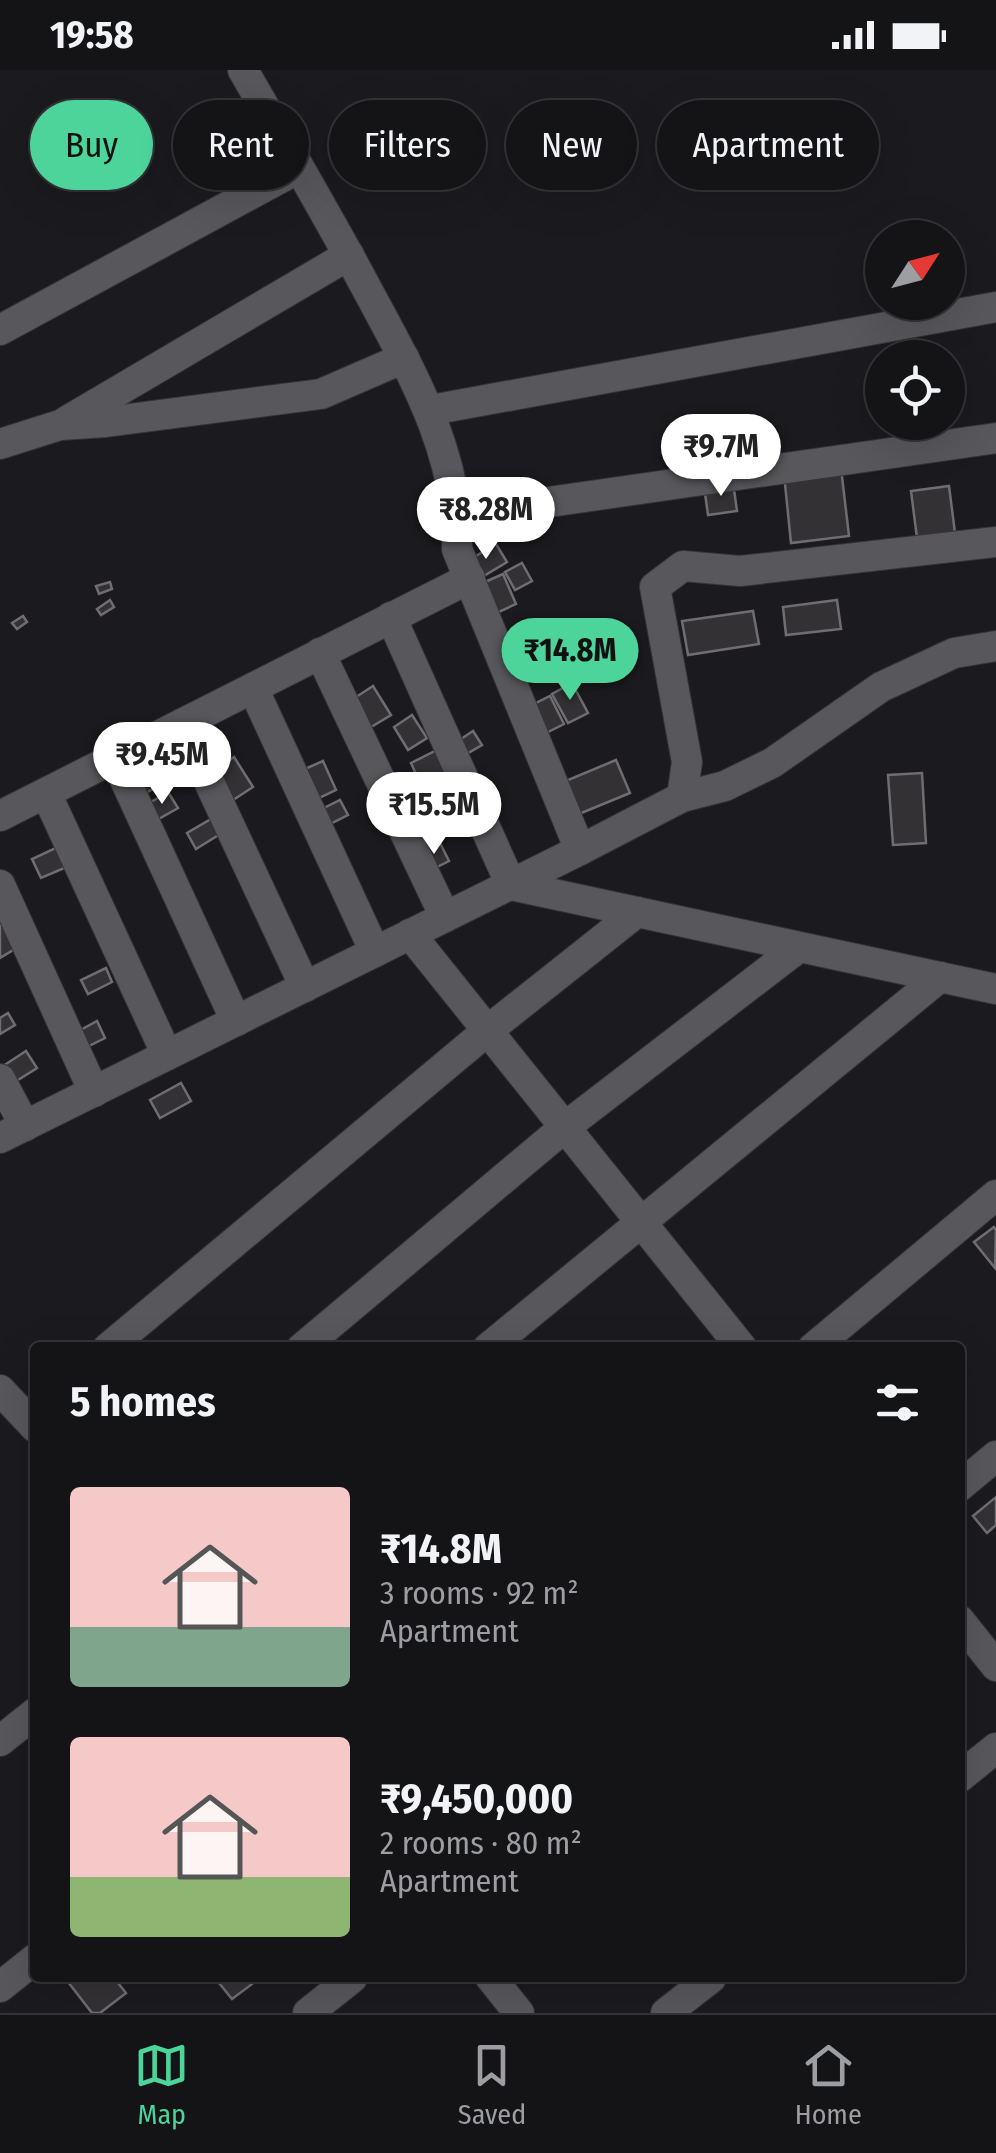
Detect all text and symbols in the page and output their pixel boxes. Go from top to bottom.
text: 19:58 [50,12,133,58]
chip: Buy [30,100,153,190]
chip: Rent [173,100,309,190]
chip: Filters [329,100,486,190]
chip: New [506,100,637,190]
chip: Apartment [657,100,879,190]
north arrow [865,220,965,320]
map controls [865,220,965,440]
button: locate [865,340,965,440]
pin: ₹9.7M [651,414,791,499]
text: ₹9.7M [683,427,759,465]
pin: ₹8.28M [405,477,567,562]
text: ₹8.28M [439,490,533,528]
pin: ₹14.8M [489,618,651,703]
text: ₹14.8M [524,631,616,669]
pin: ₹9.45M [81,722,243,807]
text: ₹9.45M [115,735,209,773]
pin: ₹15.5M [353,772,515,857]
text: ₹15.5M [388,785,480,823]
icon: filters [870,1375,925,1430]
text: 5 homes [70,1377,216,1427]
text: ₹14.8M [380,1524,502,1574]
icon: home [150,1527,270,1647]
text: 3 rooms · 92 m² [380,1574,579,1612]
text: Apartment [380,1612,519,1650]
text: ₹9,450,000 [380,1774,573,1824]
icon: home [150,1777,270,1897]
text: 2 rooms · 80 m² [380,1824,582,1862]
text: Apartment [380,1862,519,1900]
tab: Map [134,2038,189,2131]
tab: Saved [458,2038,526,2131]
tab: Home [795,2038,862,2131]

